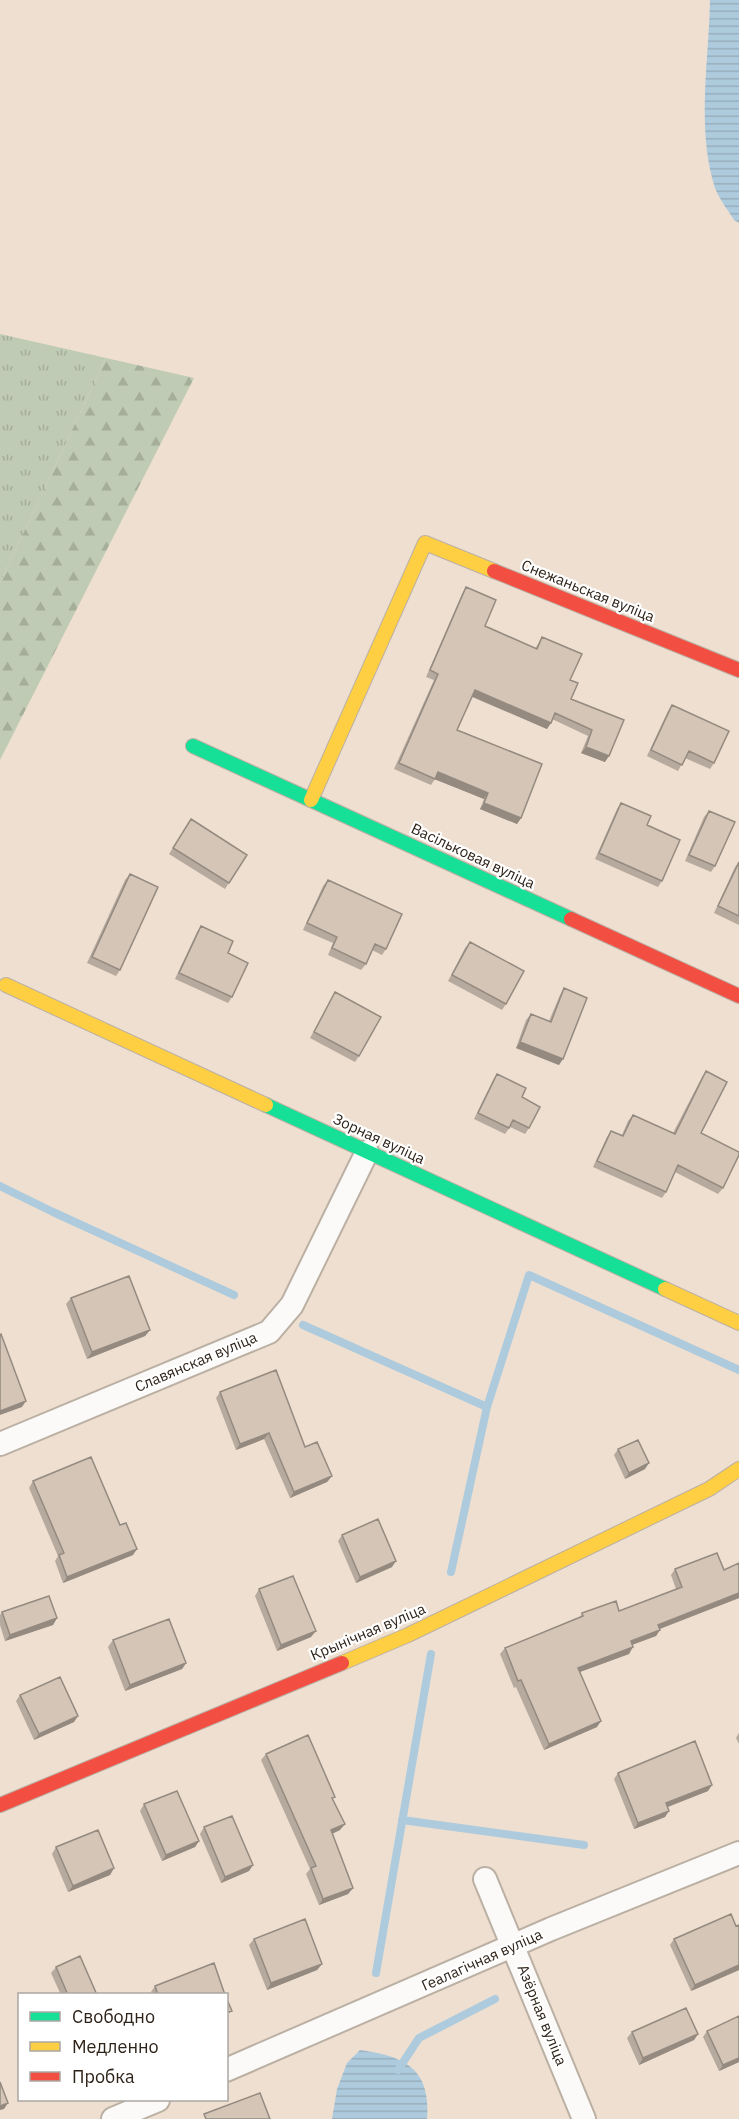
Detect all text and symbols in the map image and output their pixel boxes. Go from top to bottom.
street label: Снежаньская вуліца [519,555,658,626]
street label: Васільковая вуліца [408,819,538,893]
street label: Зорная вуліца [330,1109,428,1168]
street label: Славянская вуліца [132,1327,260,1396]
street label: Крынічная вуліца [307,1599,428,1664]
street label: Геалагічная вуліца [418,1924,545,1995]
street label: Азёрная вуліца [514,1962,571,2068]
legend [18,1993,228,2101]
text: Свободно [72,2005,155,2028]
text: Медленно [72,2035,159,2058]
text: Пробка [72,2065,135,2088]

